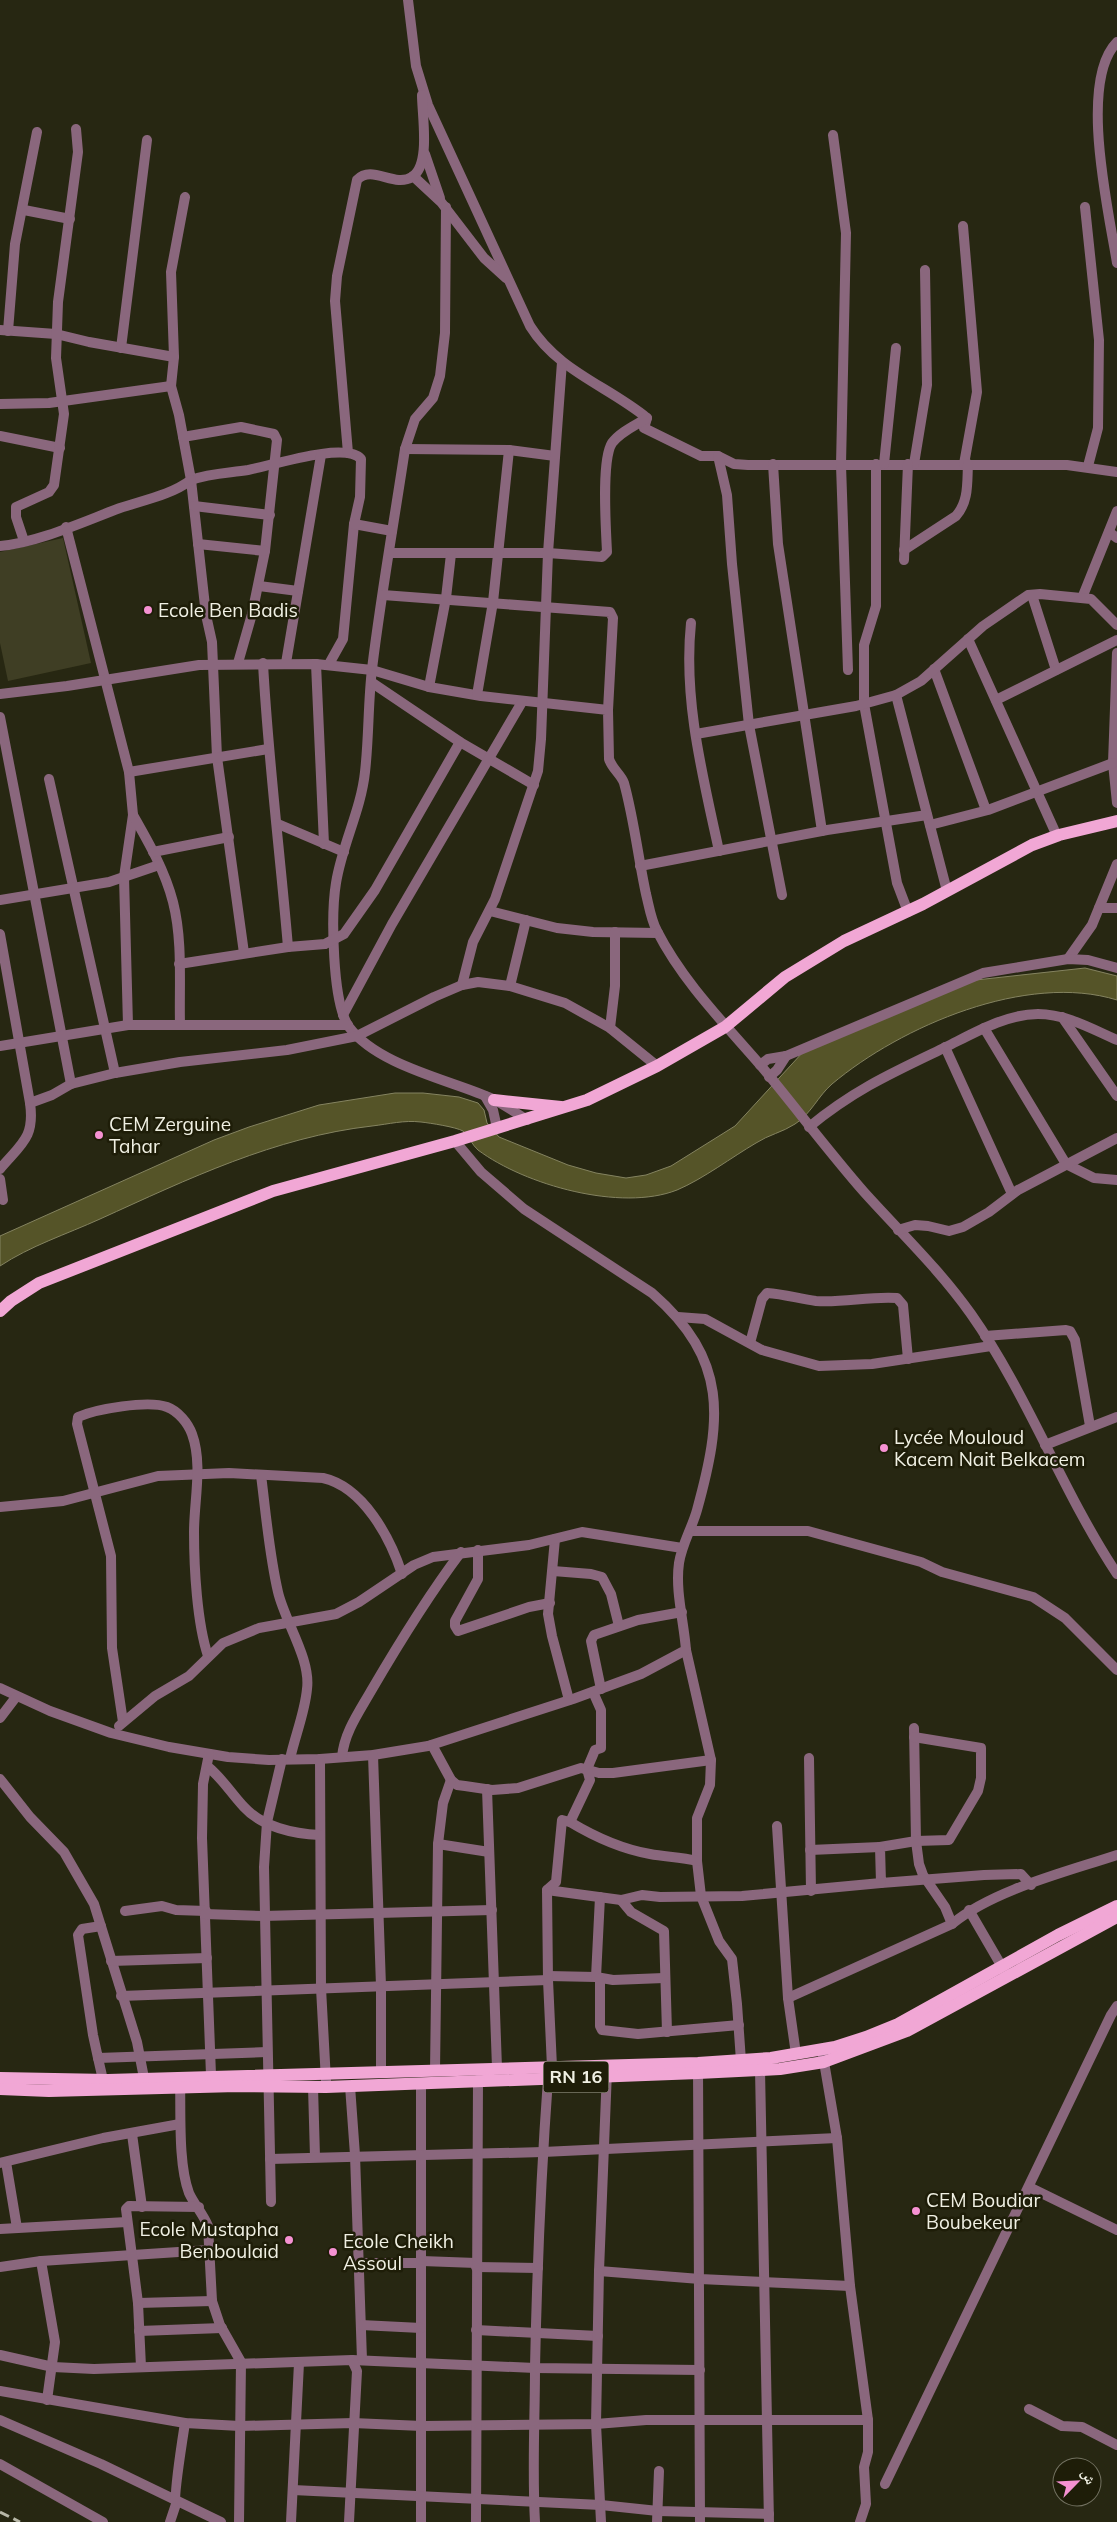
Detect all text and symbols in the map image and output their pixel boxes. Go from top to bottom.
place label: Ecole Ben Badis [158,598,298,622]
marker: Ecole Ben Badis [142,604,154,616]
place label: CEM Zerguine Tahar [109,1112,231,1158]
marker: CEM Zerguine Tahar [93,1129,105,1141]
place label: Lycée Mouloud Kacem Nait Belkacem [894,1425,1085,1471]
marker: Lycée Mouloud Kacem Nait Belkacem [878,1442,890,1454]
road number: RN 16 [544,2062,608,2092]
place label: CEM Boudiar Boubekeur [926,2188,1040,2234]
marker: CEM Boudiar Boubekeur [910,2205,922,2217]
place label: Ecole Mustapha Benboulaid [139,2217,279,2263]
place label: Ecole Cheikh Assoul [343,2229,454,2275]
marker: Ecole Mustapha Benboulaid [283,2234,295,2246]
marker: Ecole Cheikh Assoul [327,2246,339,2258]
north arrow [1052,2457,1102,2507]
text: ش [1078,2466,1100,2487]

